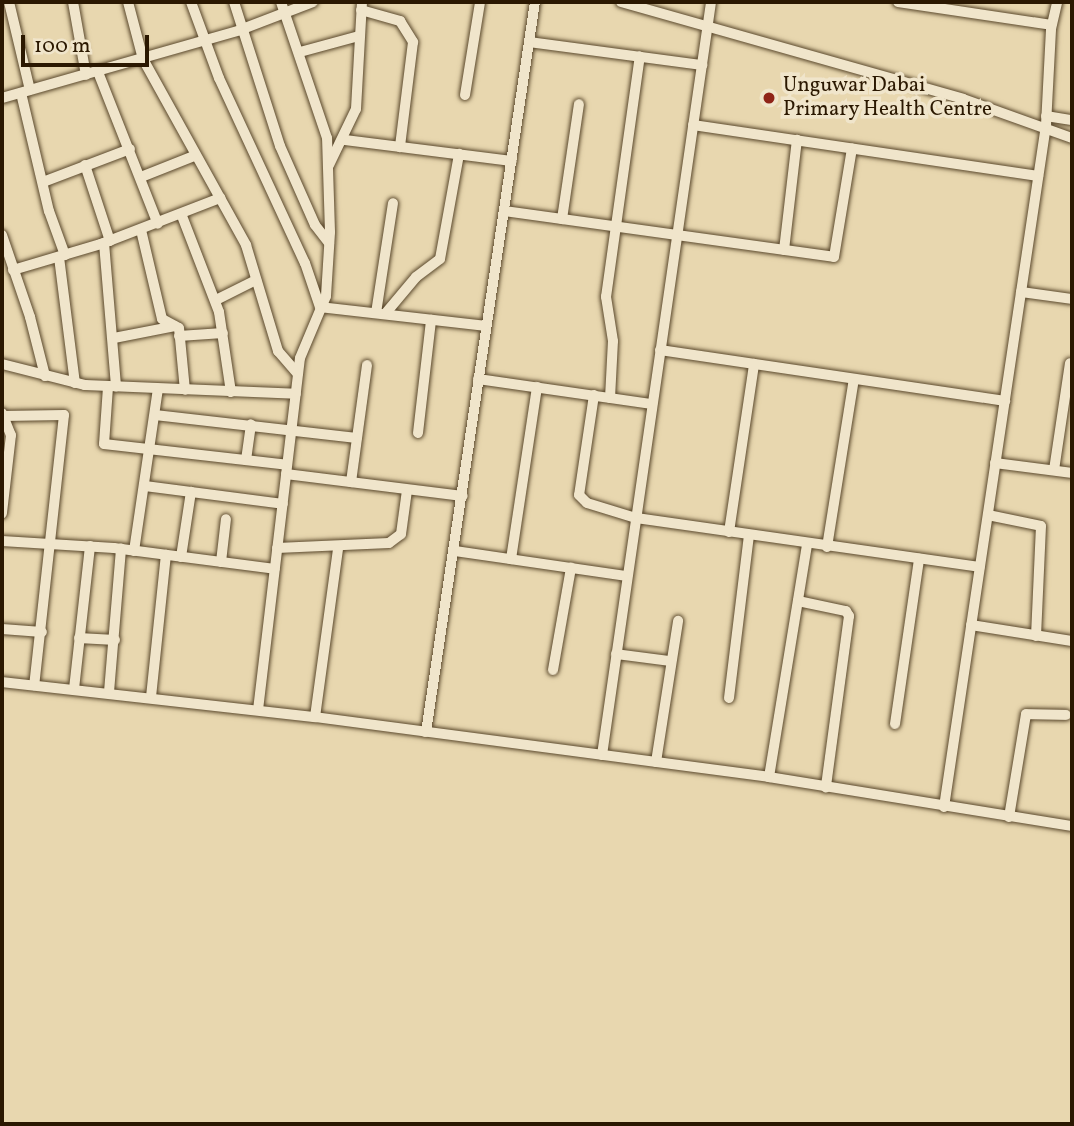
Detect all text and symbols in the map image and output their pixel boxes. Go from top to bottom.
scale bar [24,21,152,65]
text: 100 m [34,32,91,61]
place label: Unguwar Dabai Primary Health Centre [783,73,993,123]
marker: Unguwar Dabai Primary Health Centre [761,90,777,106]

